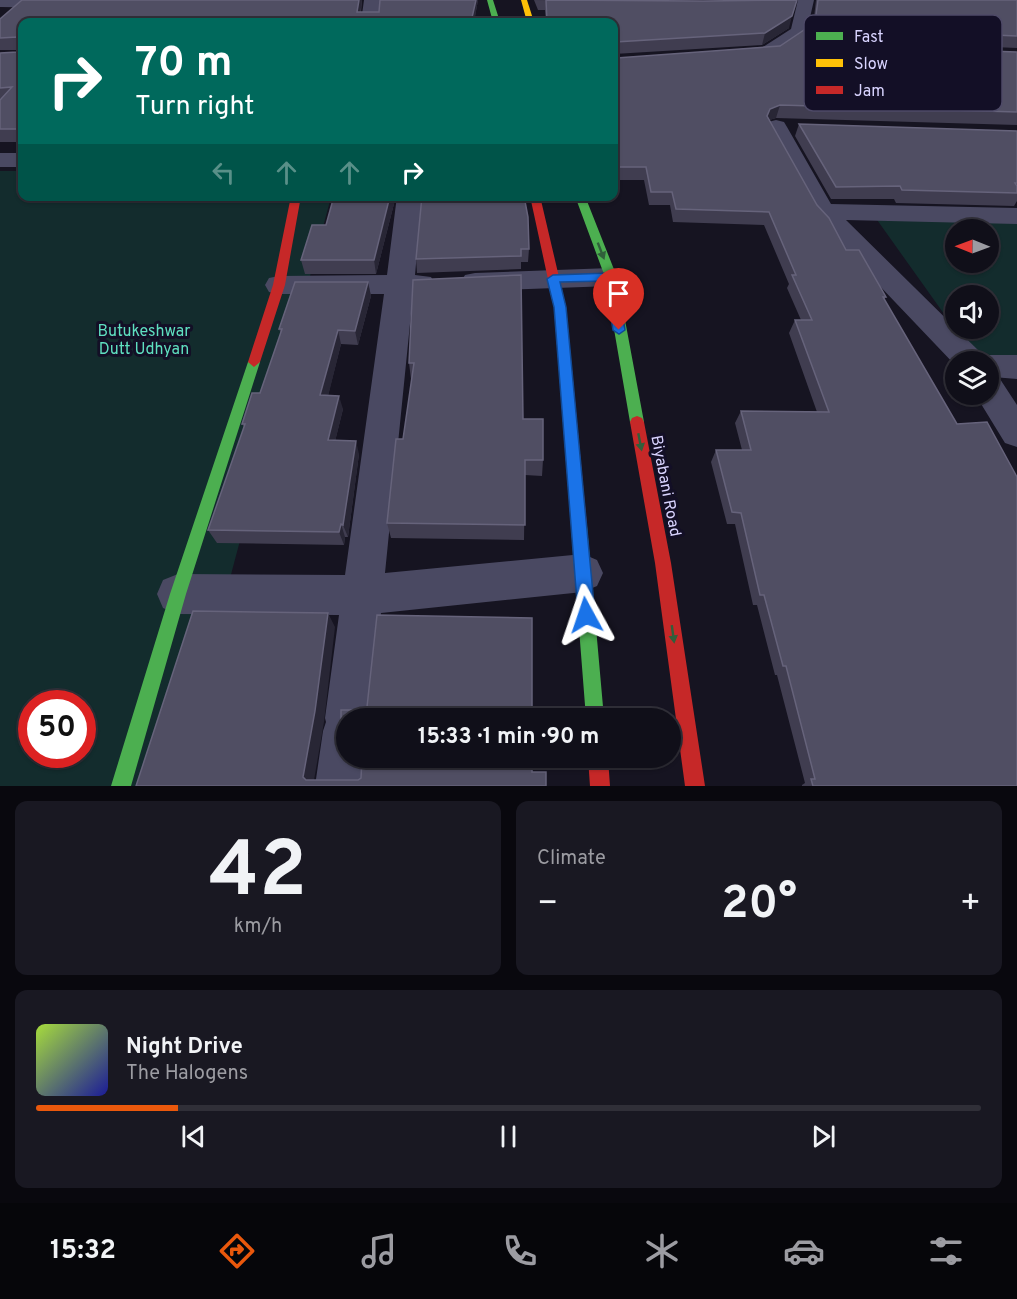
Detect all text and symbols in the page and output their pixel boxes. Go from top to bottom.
legend [804,15,1002,111]
text: Fast [854,28,884,48]
text: 70 m [135,38,233,91]
icon: right [36,42,114,120]
text: Slow [854,55,888,75]
text: Jam [854,82,885,102]
text: Turn right [135,90,254,124]
icon: left [207,156,240,189]
icon: ahead [270,156,303,189]
icon: ahead [333,156,366,189]
icon: right [396,156,429,189]
north arrow [945,219,999,273]
map controls [945,219,999,405]
one-way arrow [597,242,606,260]
pin [593,268,644,330]
icon: arrive [602,277,635,310]
button: sound [945,285,999,339]
park label: Butukeshwar Dutt Udhyan [97,322,191,360]
button: layers [945,351,999,405]
one-way arrow [636,433,645,452]
street label: Biyabani Road [645,434,685,538]
position arrow [554,583,618,647]
one-way arrow [669,625,678,644]
speed limit sign: 50 [18,690,96,768]
text: 15:33 · 1 min · 90 m [418,724,599,751]
text: 42 [209,825,307,924]
text: Climate [537,846,606,872]
text: 20° [721,877,797,934]
text: − [537,884,558,926]
text: + [960,884,981,926]
text: km/h [234,914,282,940]
text: Night Drive [126,1034,243,1061]
text: The Halogens [126,1061,248,1087]
icon: previous [177,1120,210,1153]
icon: pause [492,1120,525,1153]
icon: next [807,1120,840,1153]
icon: directions [216,1230,258,1272]
icon: music [358,1230,400,1272]
icon: phone [499,1230,541,1272]
icon: climate [641,1230,683,1272]
icon: car [783,1230,825,1272]
icon: filters [925,1230,967,1272]
text: 15:32 [50,1234,116,1268]

